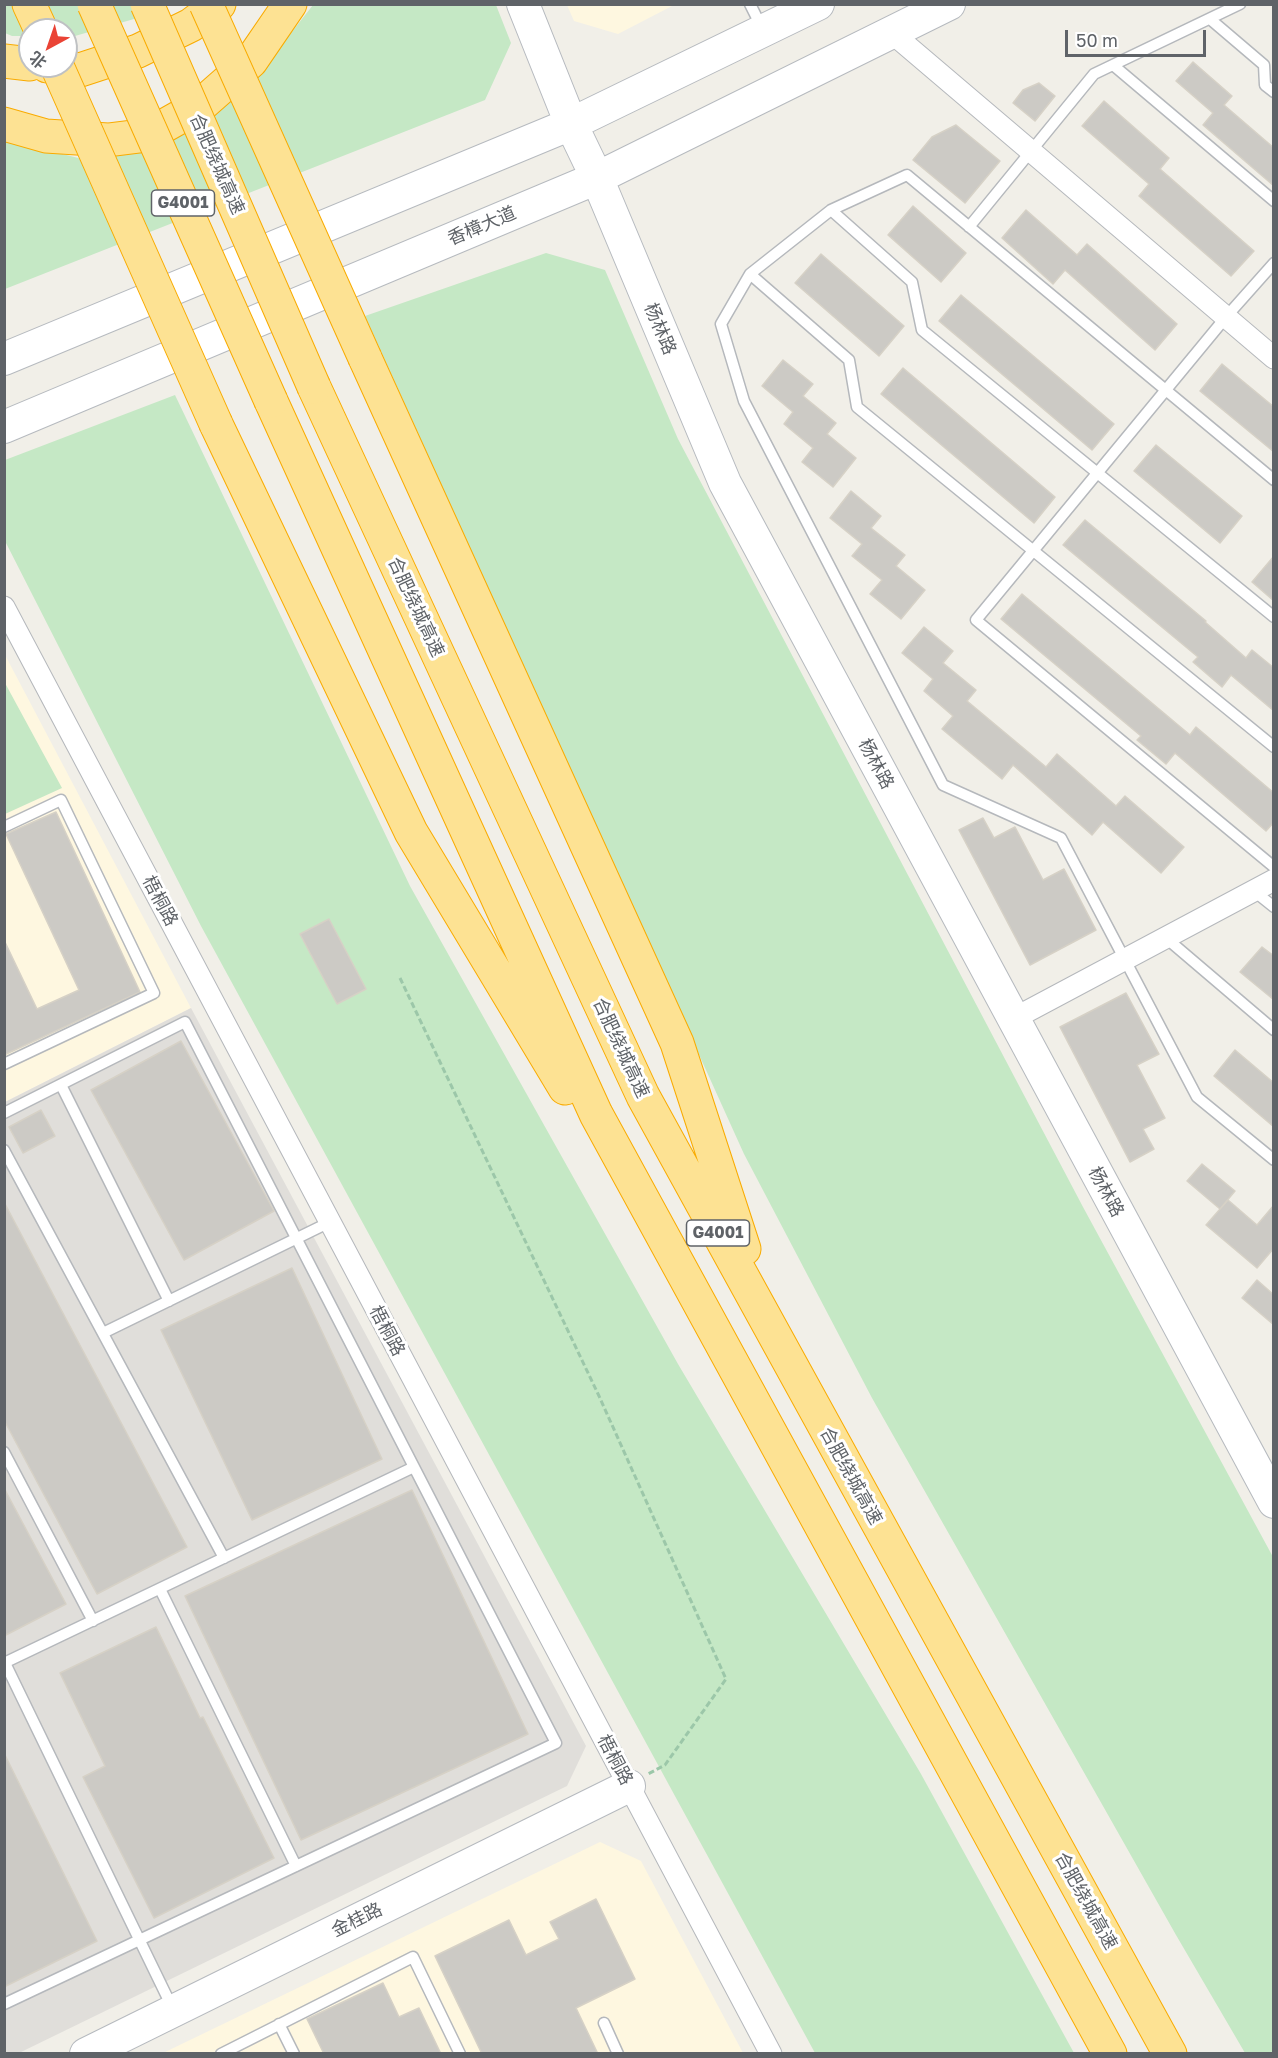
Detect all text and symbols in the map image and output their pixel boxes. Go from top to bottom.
north arrow [18,18,78,78]
scale bar [1068,18,1209,56]
text: 50 m [1076,29,1118,51]
text: 北 [25,47,50,73]
street label: 合肥绕城高速 [185,110,249,218]
road number: G4001 [152,190,214,216]
street label: 香樟大道 [445,202,519,250]
street label: 杨林路 [640,300,680,358]
street label: 合肥绕城高速 [383,553,449,661]
street label: 杨林路 [854,735,898,793]
street label: 梧桐路 [138,872,182,930]
street label: 合肥绕城高速 [588,994,654,1102]
street label: 杨林路 [1084,1163,1128,1221]
road number: G4001 [686,1220,750,1246]
street label: 梧桐路 [365,1302,409,1360]
street label: 合肥绕城高速 [815,1424,887,1528]
street label: 梧桐路 [593,1731,637,1789]
street label: 合肥绕城高速 [1050,1849,1122,1953]
street label: 金桂路 [328,1898,386,1942]

